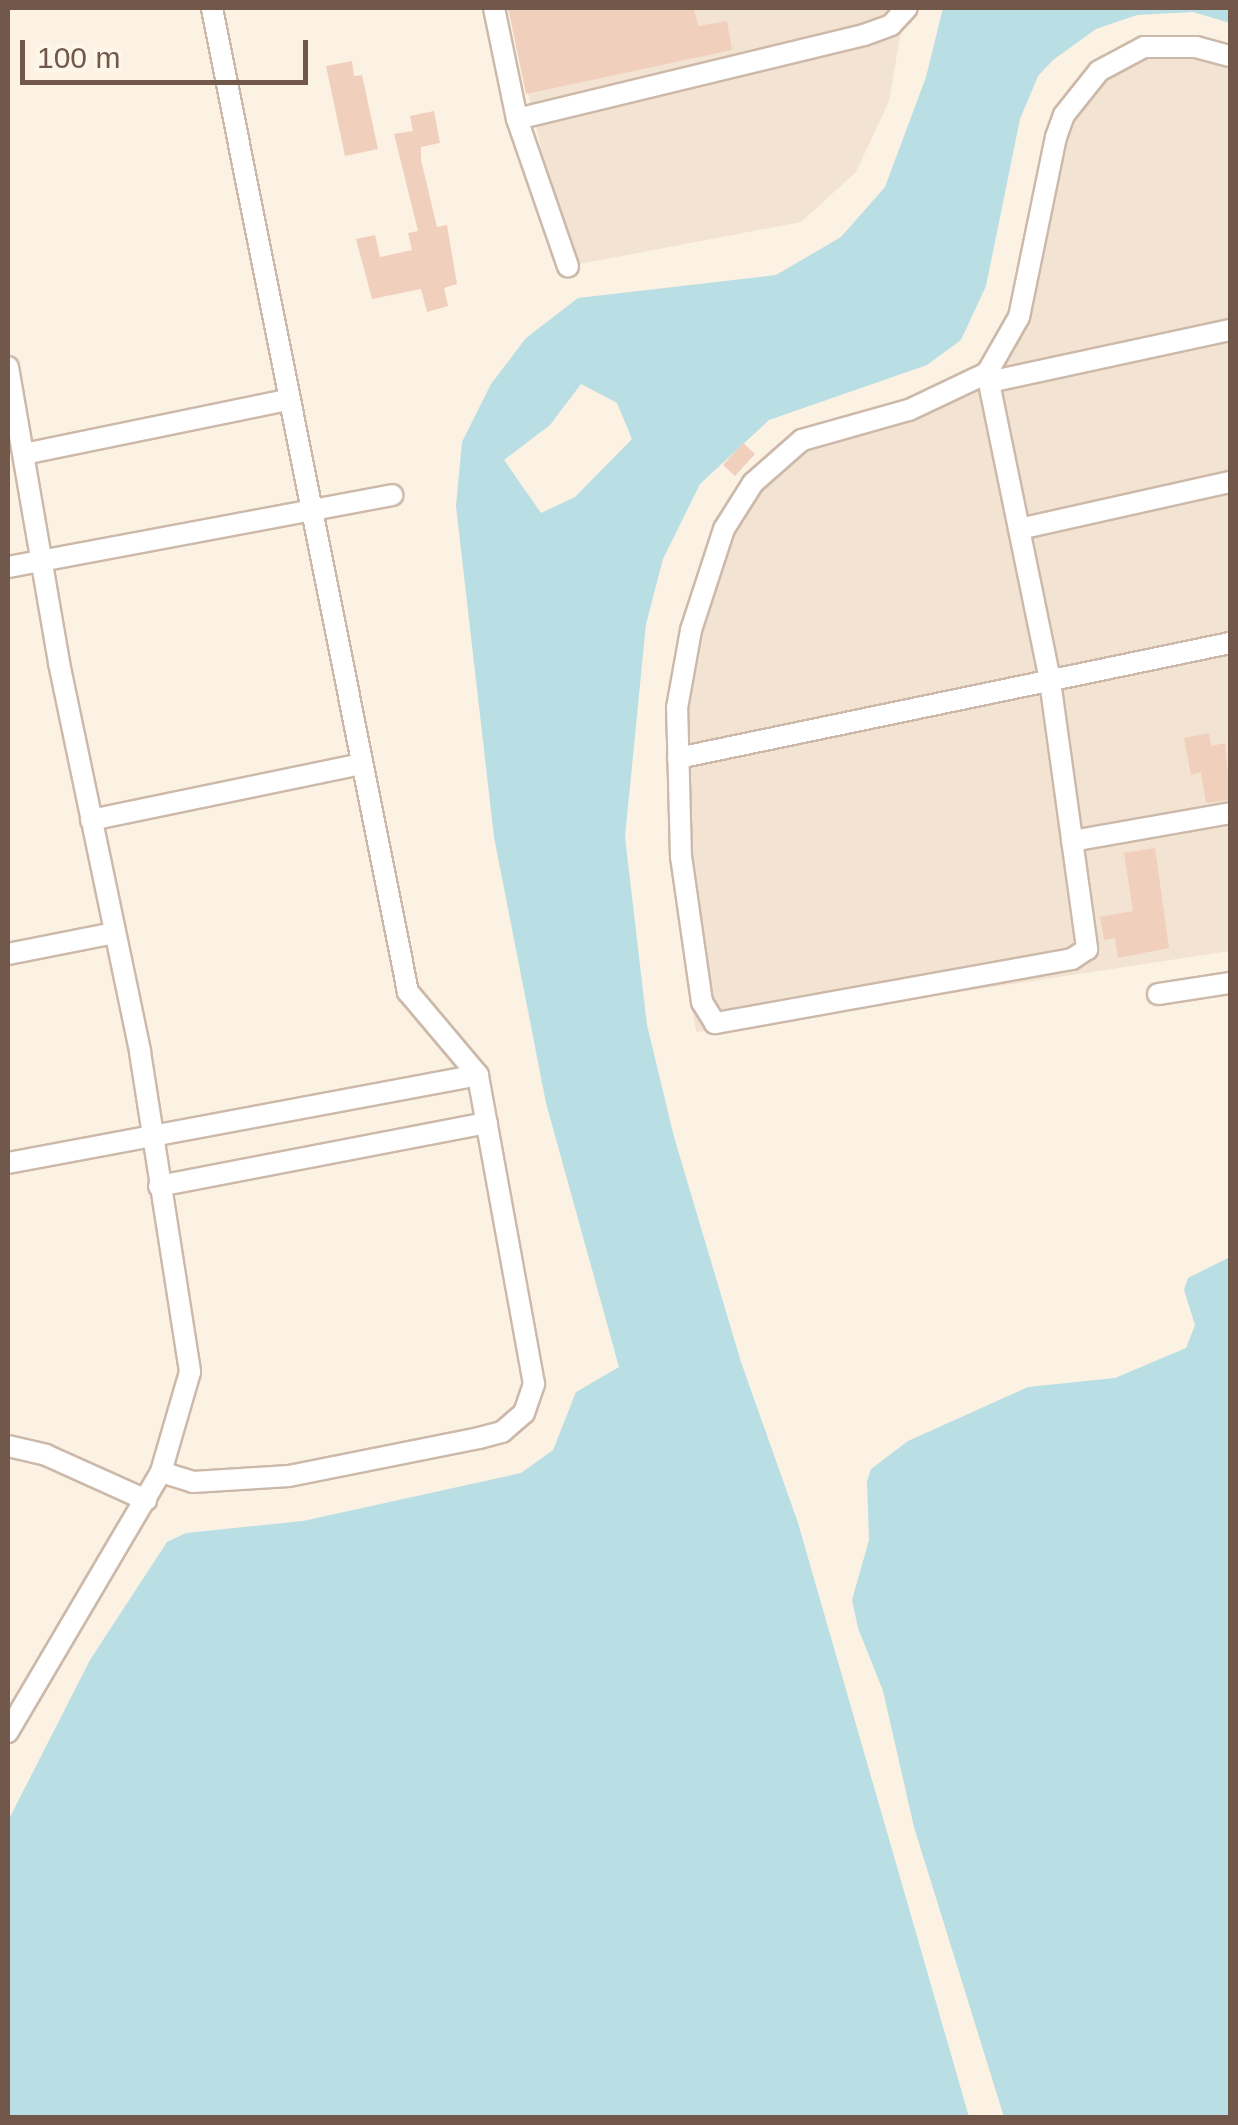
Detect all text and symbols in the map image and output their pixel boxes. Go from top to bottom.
scale bar [25,20,312,82]
text: 100 m [37,41,120,74]

